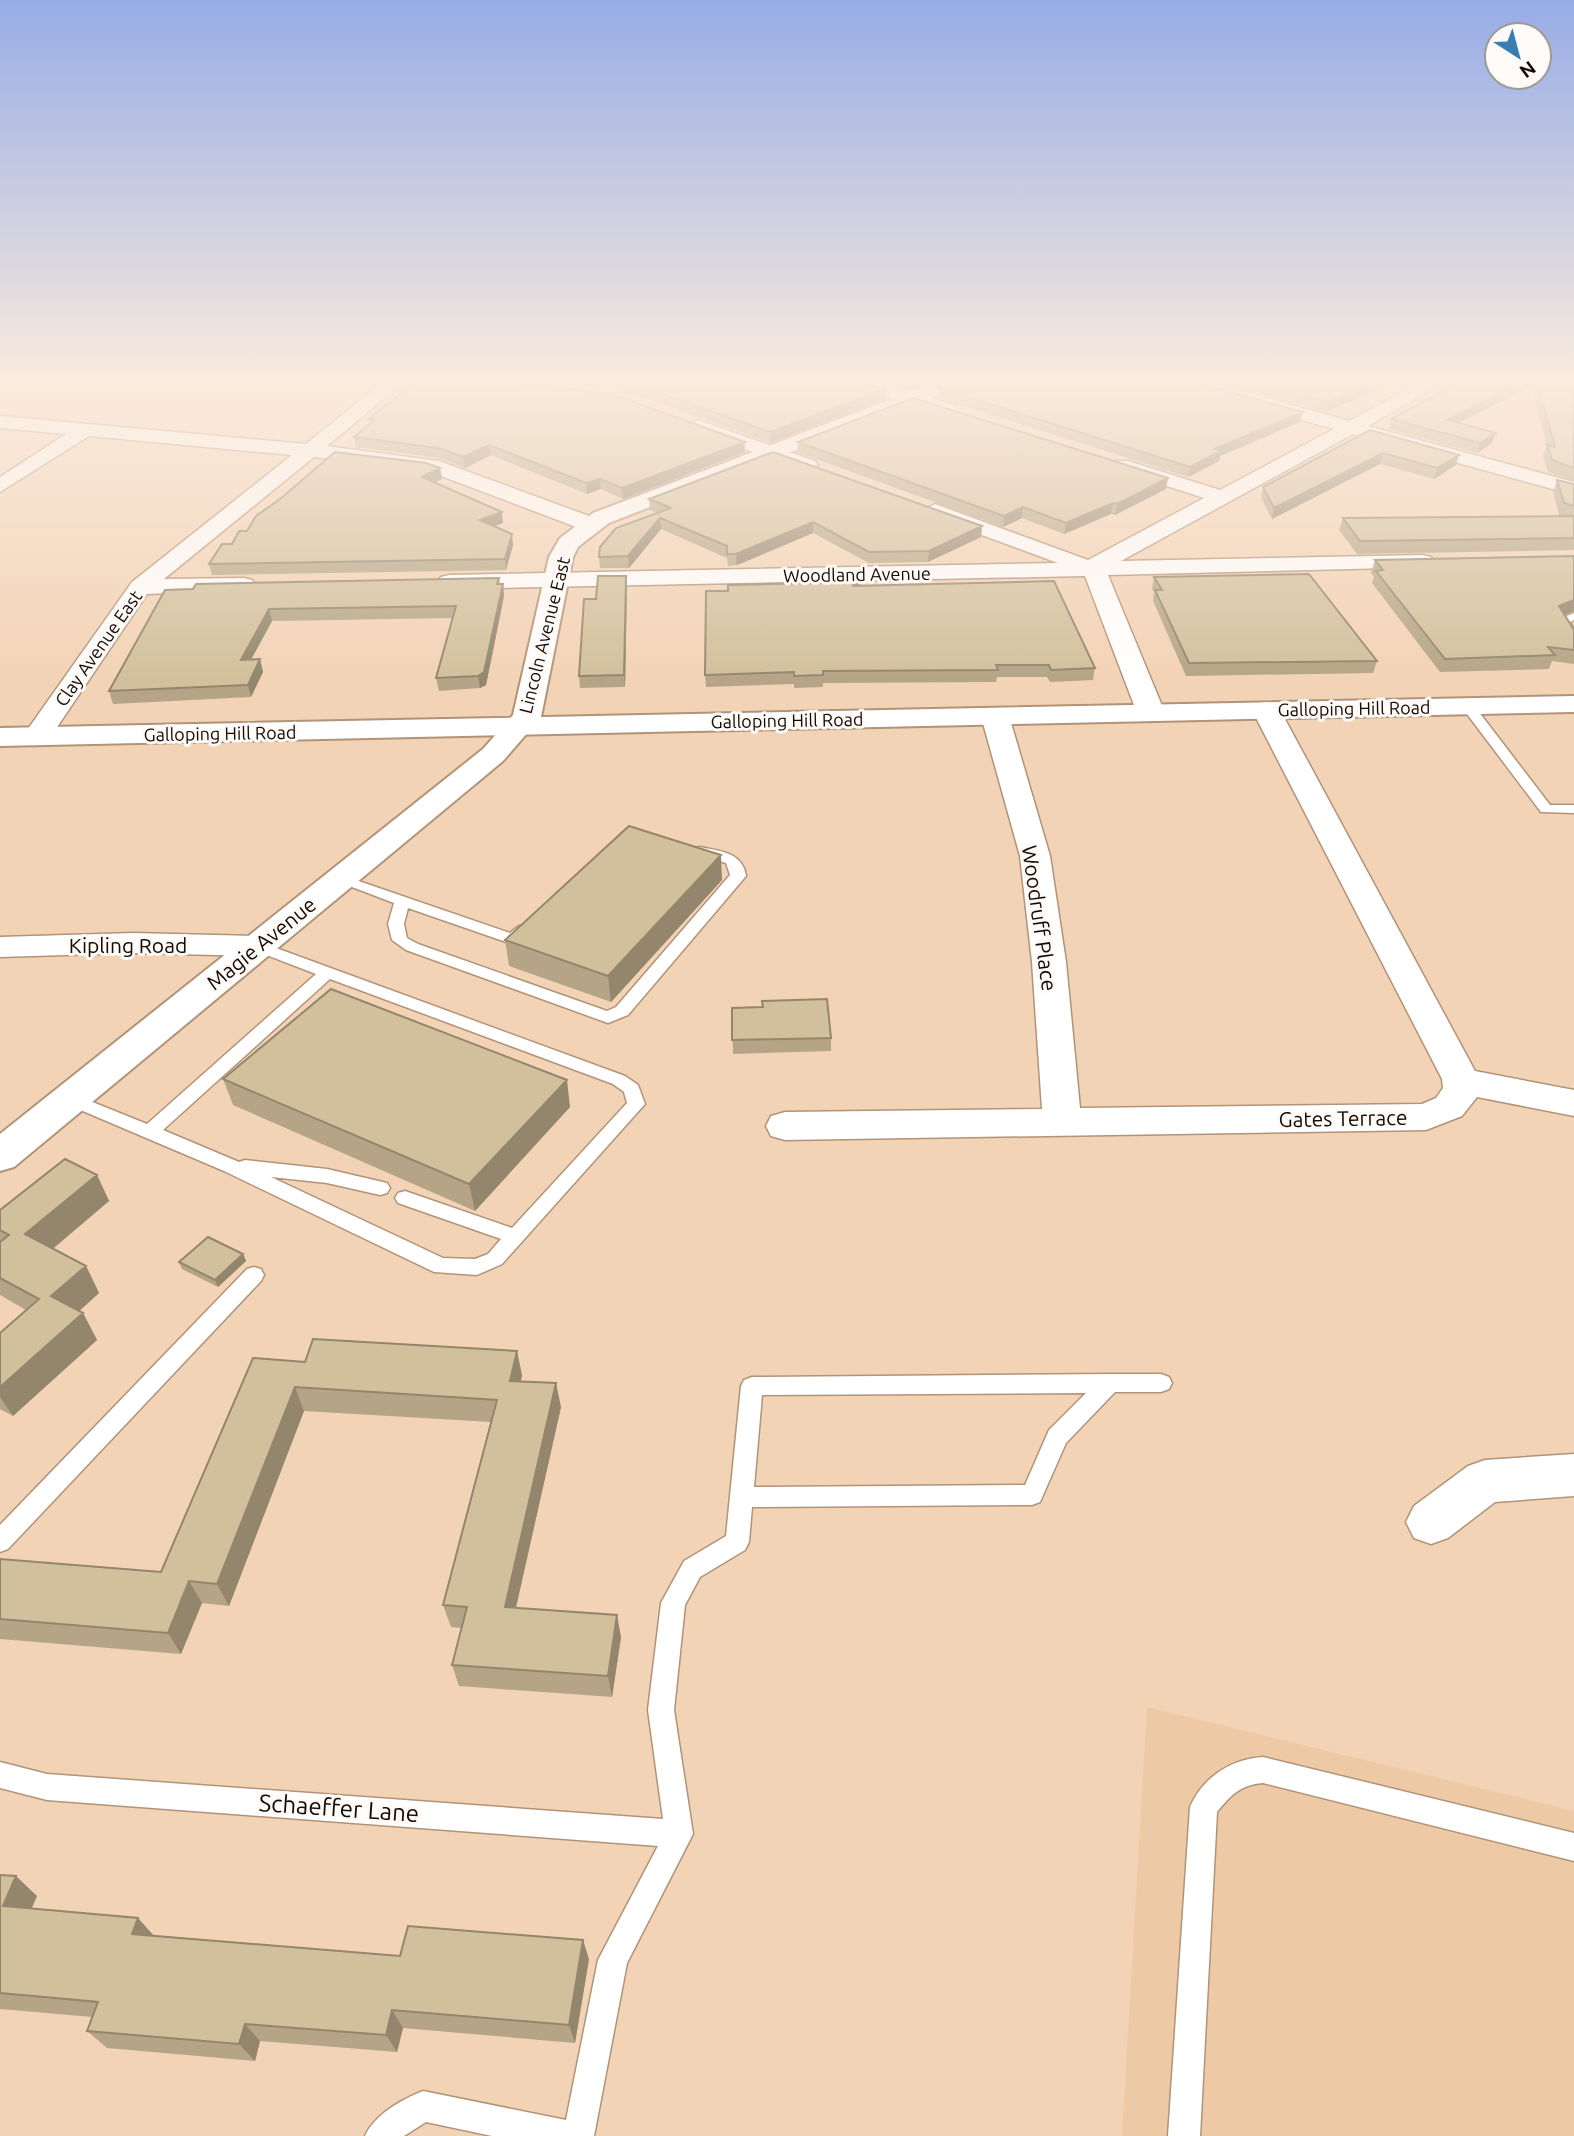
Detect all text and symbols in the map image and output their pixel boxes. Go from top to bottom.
north arrow [1483,21,1553,91]
text: N [1516,57,1540,83]
street label: Lincoln Avenue East [515,555,573,715]
street label: Woodland Avenue [783,563,931,585]
street label: Clay Avenue East [51,586,145,710]
street label: Galloping Hill Road [1277,697,1431,719]
street label: Galloping Hill Road [710,709,864,731]
street label: Galloping Hill Road [143,722,297,744]
street label: Woodruff Place [1018,844,1062,992]
street label: Magie Avenue [202,892,320,994]
street label: Kipling Road [69,933,187,957]
street label: Gates Terrace [1278,1105,1408,1131]
street label: Schaeffer Lane [258,1789,420,1827]

